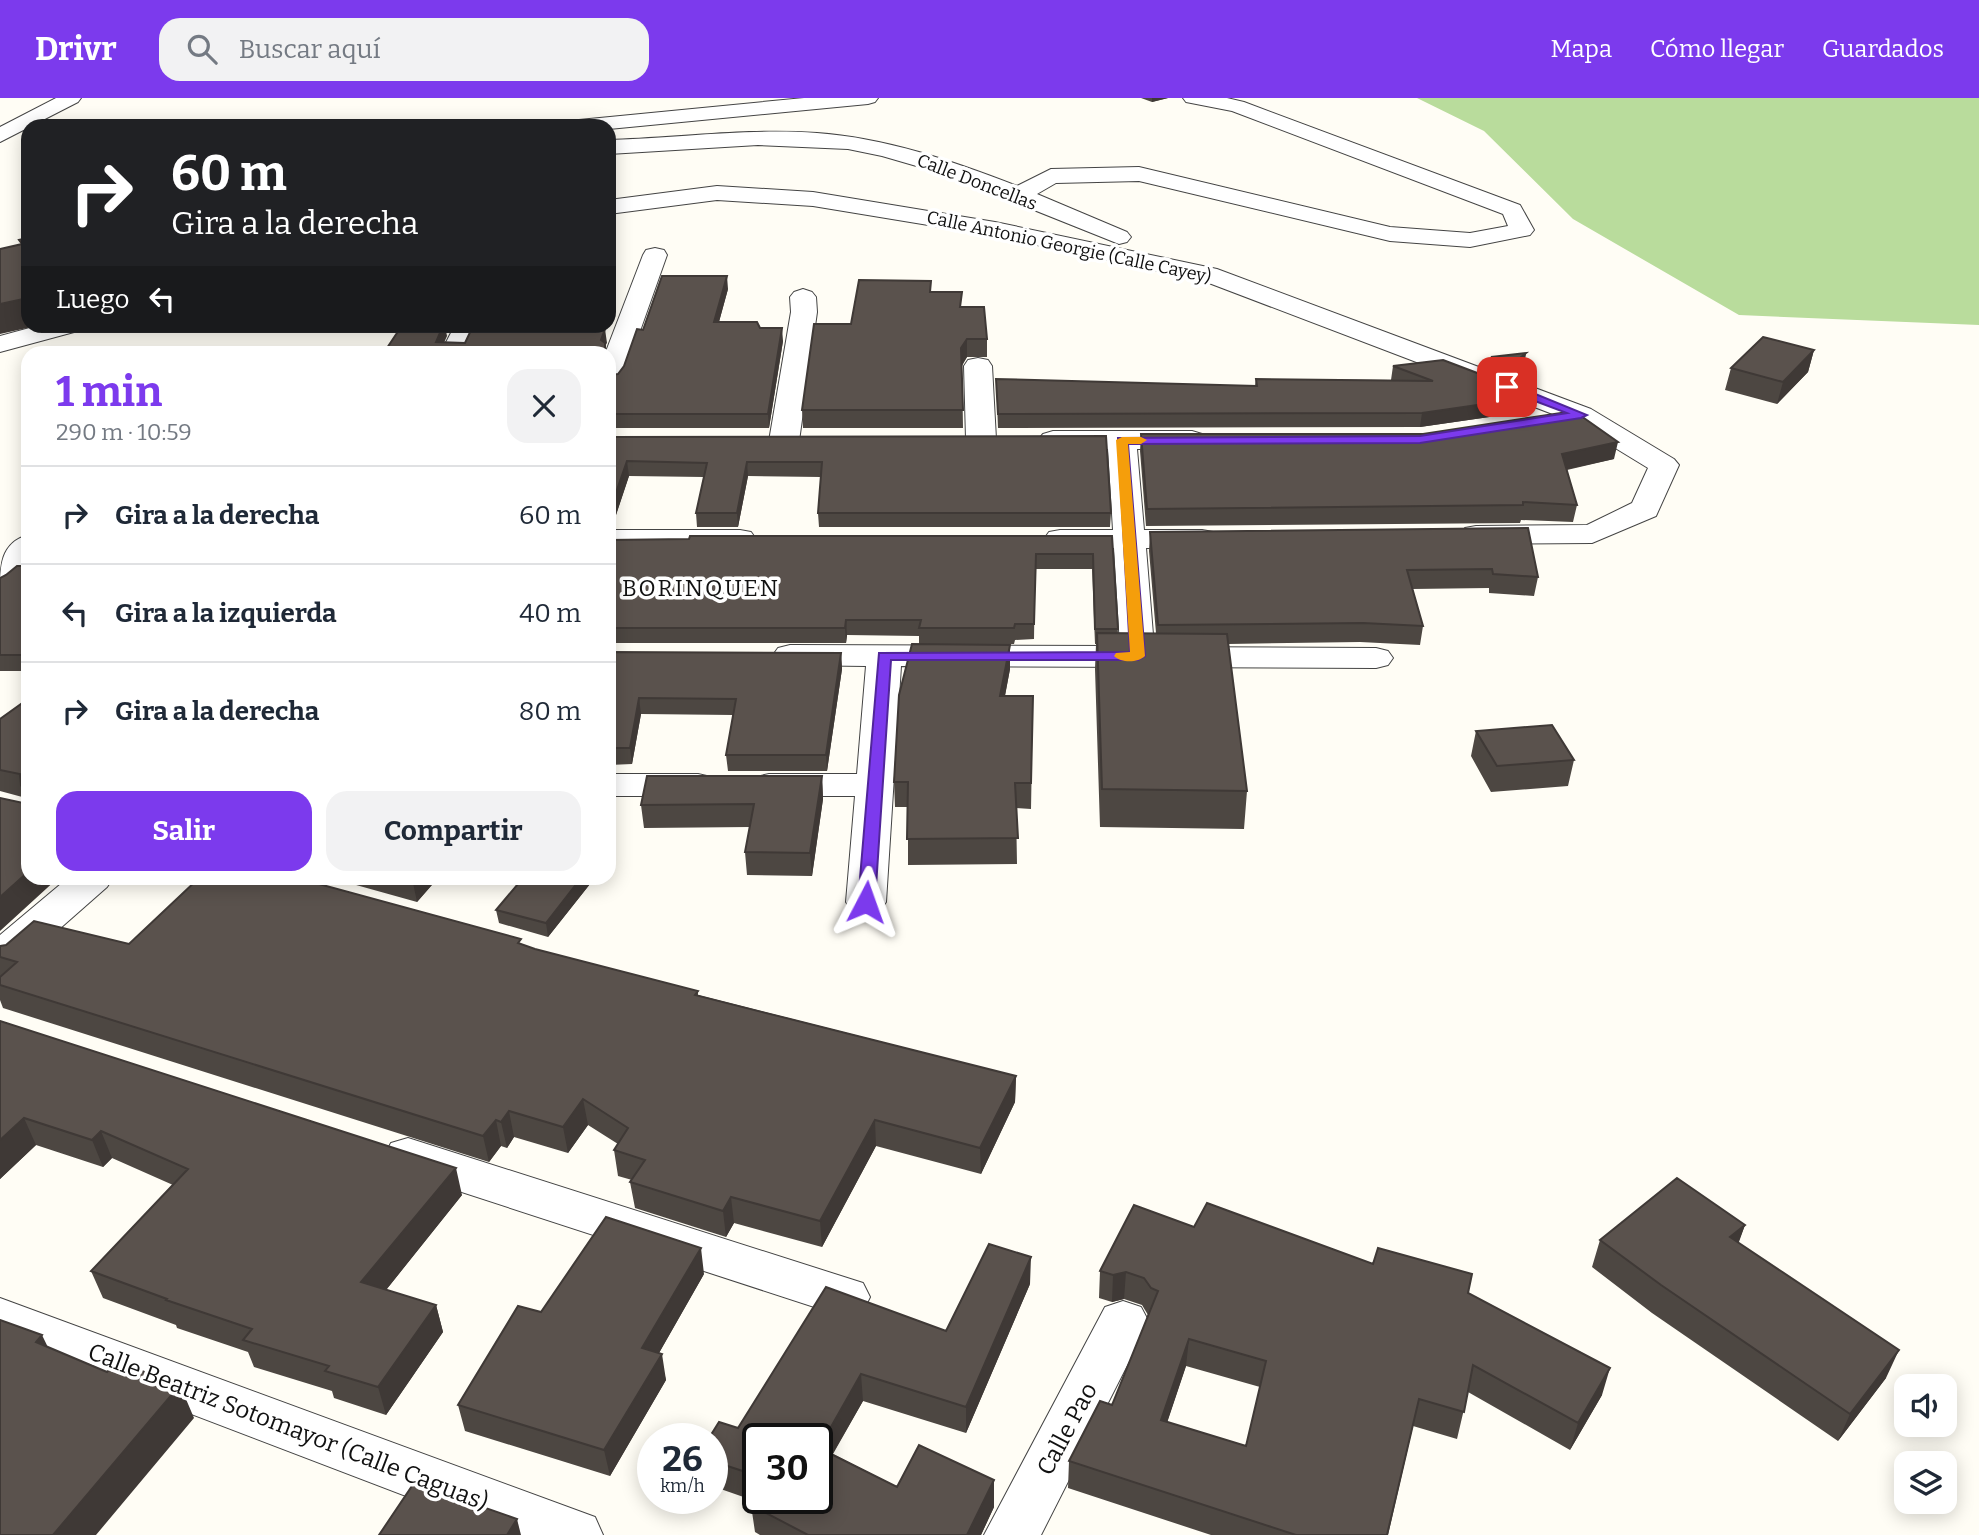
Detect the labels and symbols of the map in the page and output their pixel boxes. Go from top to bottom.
street label: Calle Doncellas [914,149,1040,215]
street label: Calle Antonio Georgie (Calle Cayey) [925,206,1213,288]
pin [1477,357,1537,417]
district label: BORINQUEN [622,574,780,602]
position arrow [829,865,903,939]
street label: Calle Beatriz Sotomayor (Calle Caguas) [84,1338,492,1516]
street label: Calle Pao [1031,1378,1103,1480]
speed limit sign: 30 [742,1423,833,1514]

